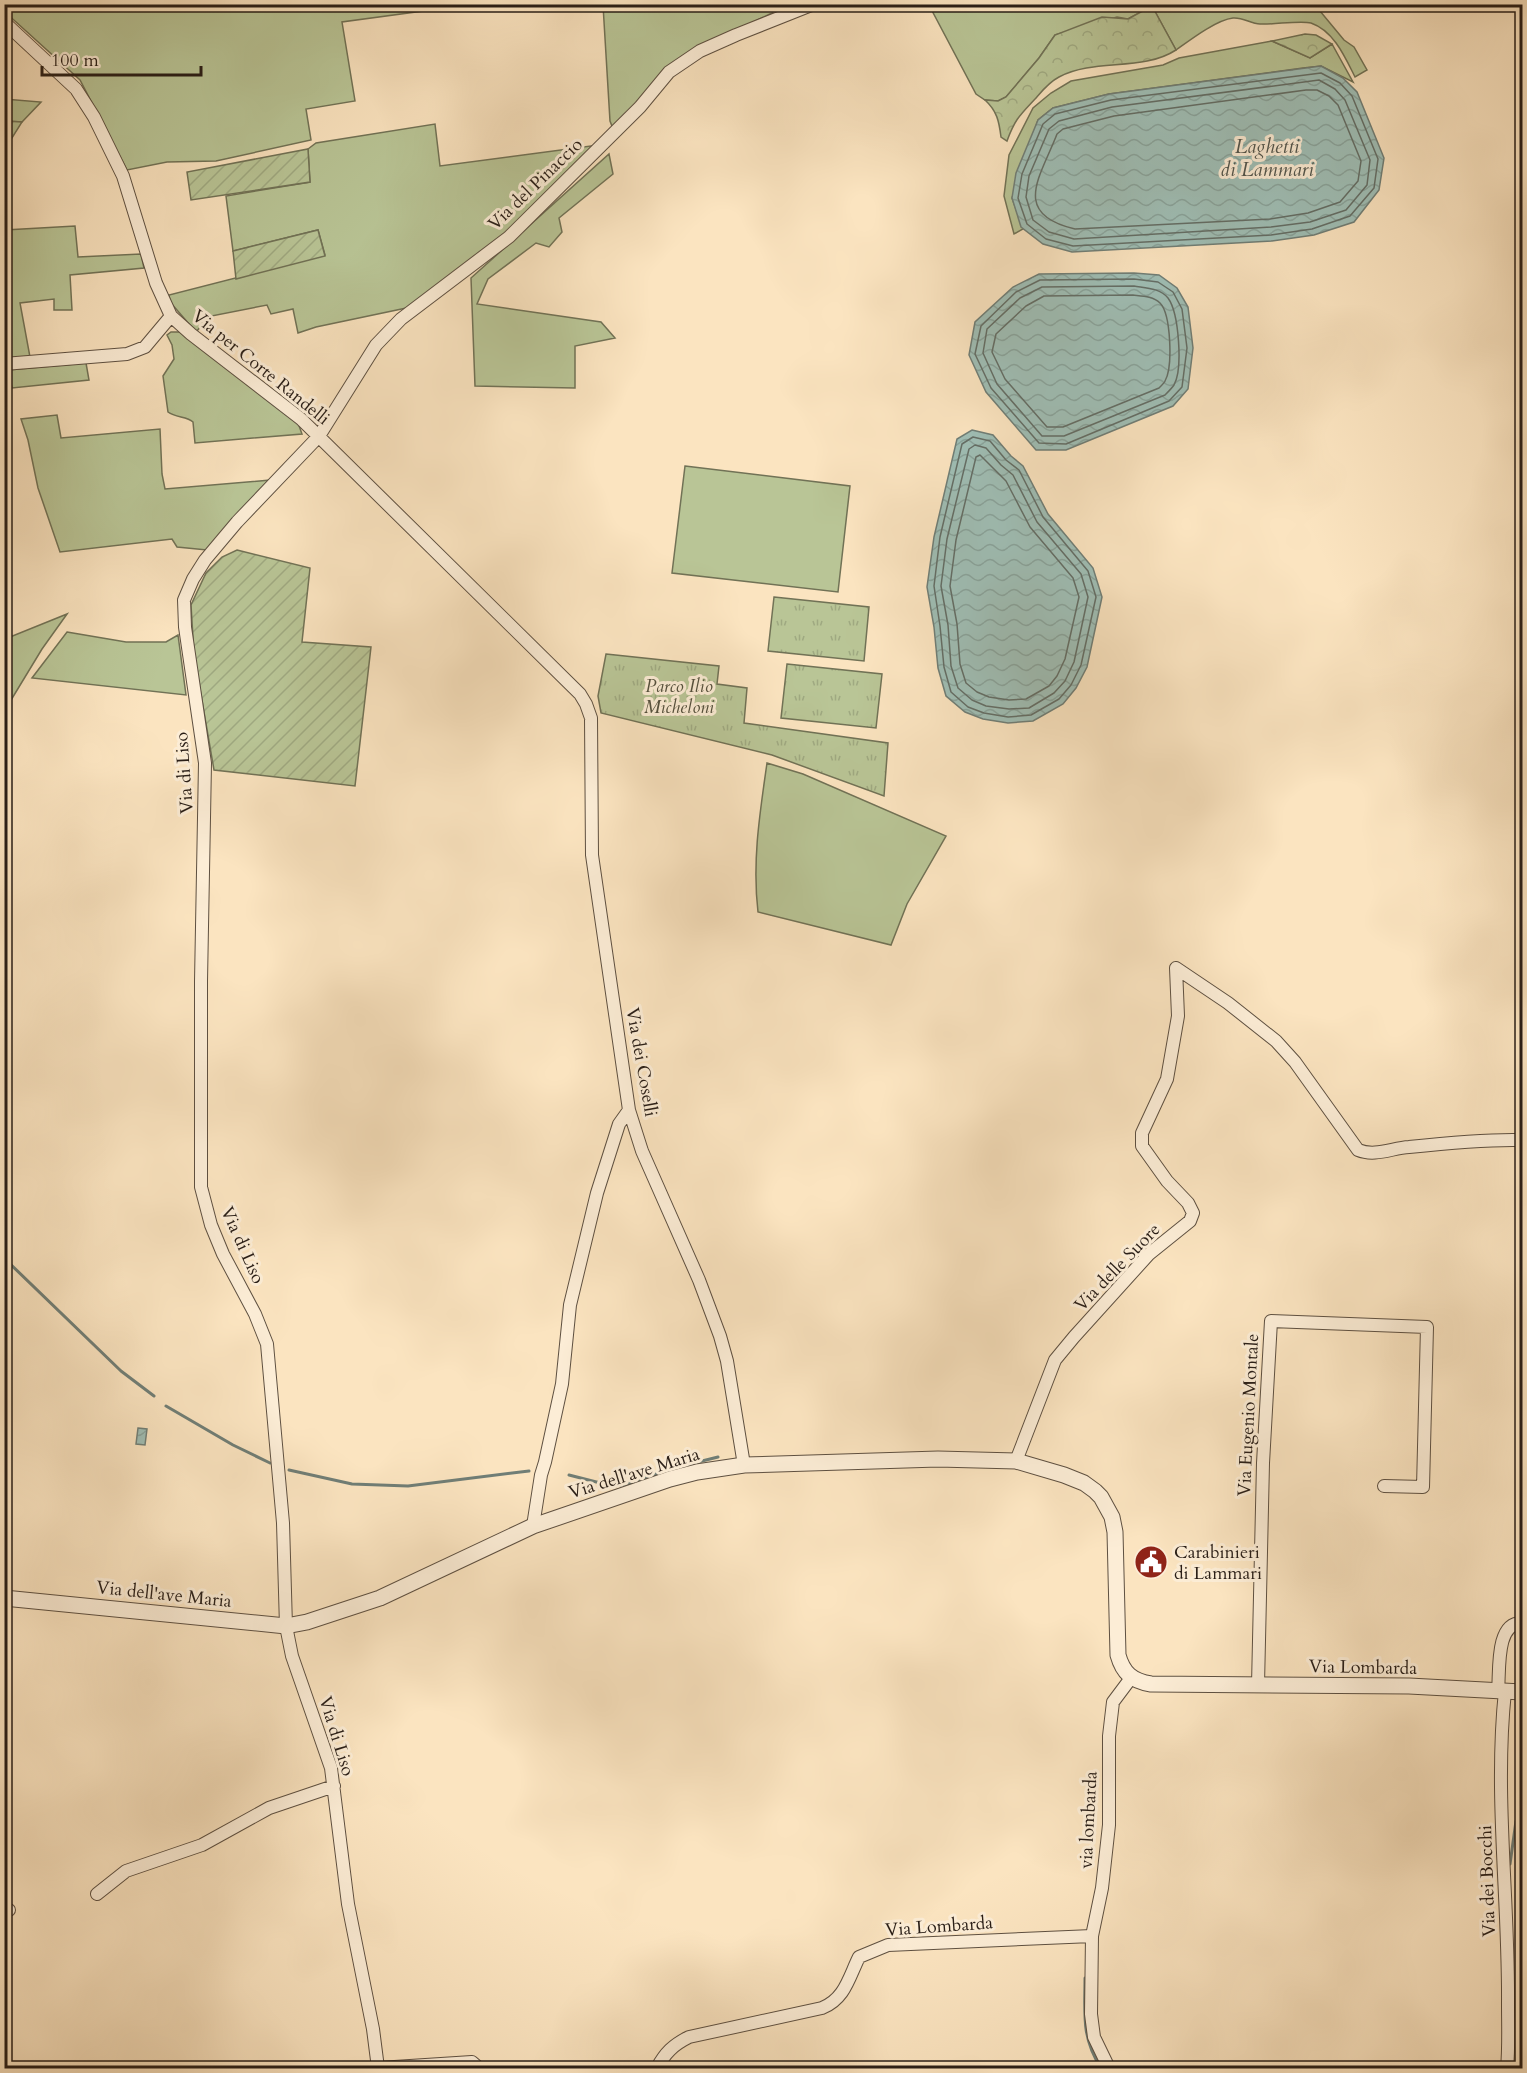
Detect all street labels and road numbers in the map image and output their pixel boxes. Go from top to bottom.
street label: Via del Pinaccio [482,132,588,236]
street label: Via per Corte Randelli [186,304,335,431]
street label: Via di Liso [169,731,200,815]
street label: Via dei Coselli [620,1006,663,1119]
street label: Via di Liso [214,1203,271,1288]
street label: Via delle Suore [1069,1218,1166,1317]
street label: Via Eugenio Montale [1232,1333,1265,1497]
street label: Via dell'ave Maria [565,1442,703,1505]
street label: Via dell'ave Maria [95,1575,233,1614]
street label: Via Lombarda [1309,1654,1417,1681]
street label: Via di Liso [313,1693,361,1779]
street label: via lombarda [1073,1770,1104,1869]
street label: Via dei Bocchi [1473,1825,1502,1937]
street label: Via Lombarda [884,1910,994,1943]

